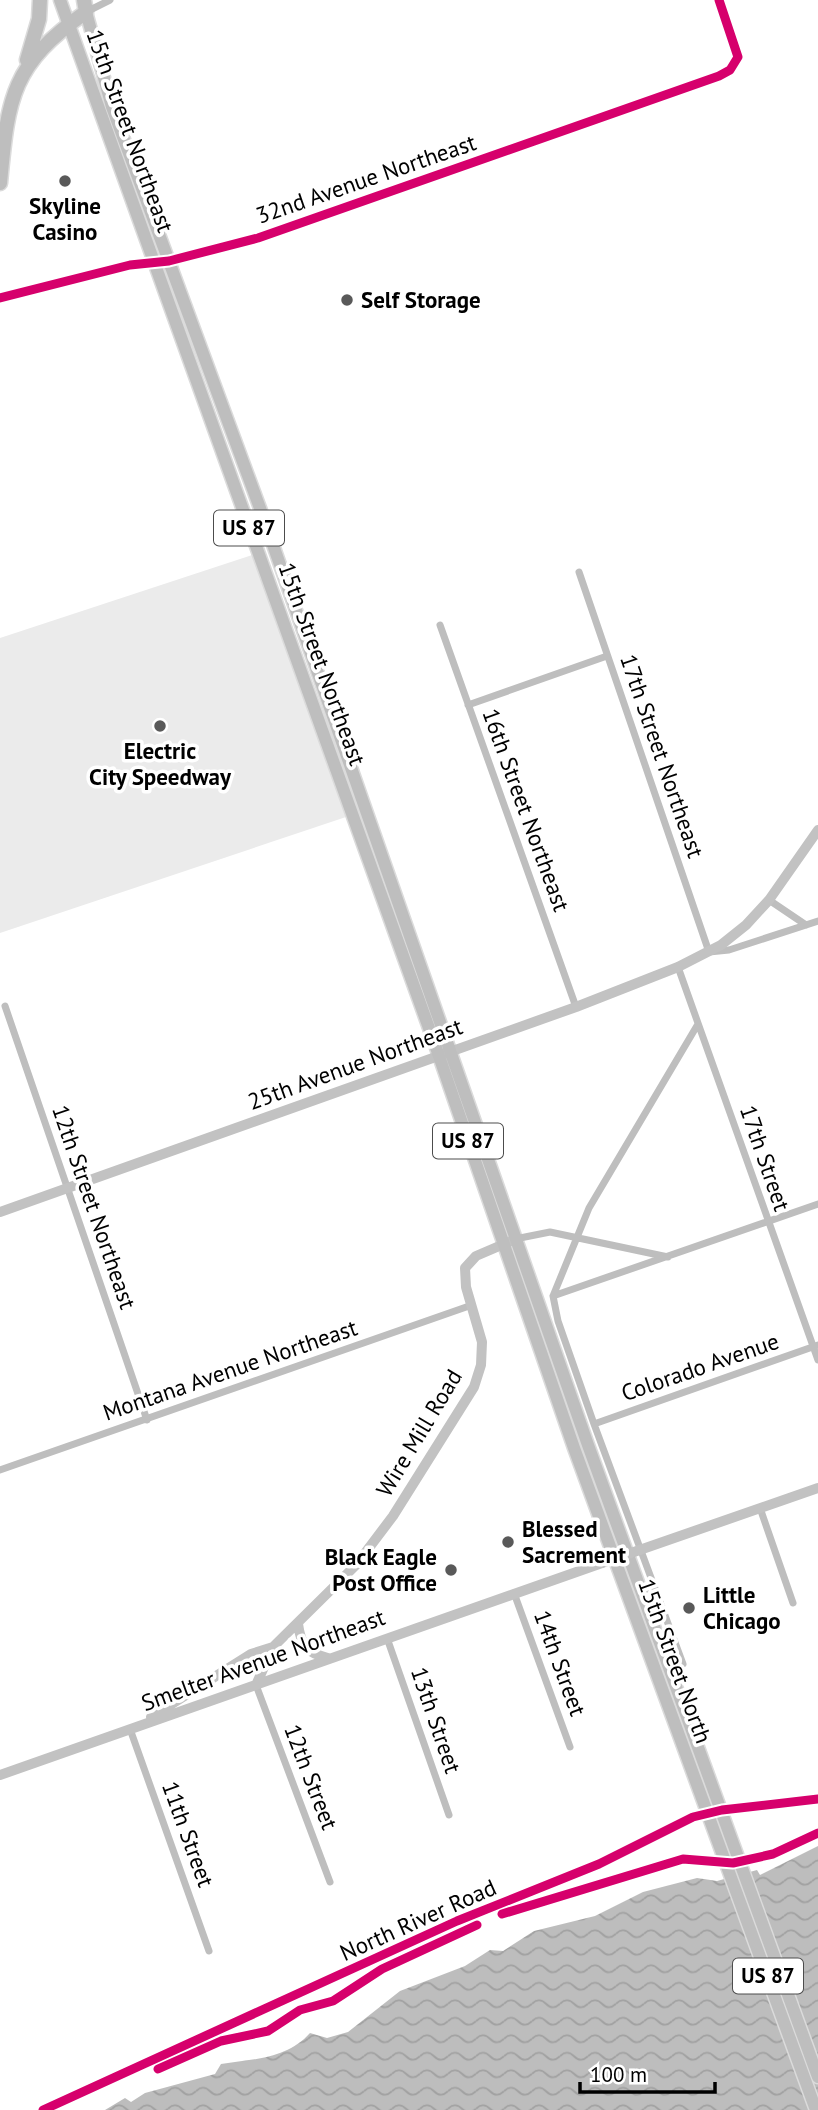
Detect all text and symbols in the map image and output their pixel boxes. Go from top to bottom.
street label: 15th Street Northeast [80,25,181,236]
street label: 32nd Avenue Northeast [252,127,480,230]
marker: Skyline Casino [57,173,73,189]
place label: Skyline Casino [29,191,101,246]
place label: Self Storage [361,285,481,314]
marker: Self Storage [339,292,355,308]
road number: US 87 [214,510,284,546]
street label: 15th Street Northeast [272,558,373,769]
street label: 17th Street Northeast [614,650,711,862]
street label: 16th Street Northeast [476,704,577,915]
marker: Electric City Speedway [152,718,168,734]
place label: Electric City Speedway [89,736,232,791]
street label: 25th Avenue Northeast [244,1011,466,1116]
street label: 12th Street Northeast [46,1101,143,1313]
street label: 17th Street [734,1101,797,1215]
road number: US 87 [433,1124,503,1158]
street label: Montana Avenue Northeast [99,1312,361,1427]
street label: Colorado Avenue [617,1326,783,1407]
street label: Wire Mill Road [369,1364,468,1502]
place label: Blessed Sacrement [522,1514,626,1569]
marker: Blessed Sacrement [500,1534,516,1550]
place label: Black Eagle Post Office [325,1542,437,1597]
marker: Black Eagle Post Office [443,1562,459,1578]
street label: 15th Street North [632,1575,719,1747]
place label: Little Chicago [703,1580,781,1635]
marker: Little Chicago [681,1600,697,1616]
street label: Smelter Avenue Northeast [137,1602,389,1717]
street label: 14th Street [528,1606,593,1720]
street label: 13th Street [405,1663,468,1777]
street label: 12th Street [278,1720,345,1834]
street label: 11th Street [156,1777,221,1891]
street label: North River Road [335,1872,500,1967]
road number: US 87 [733,1958,803,1994]
scale bar [580,2050,715,2094]
text: 100 m [590,2061,647,2088]

